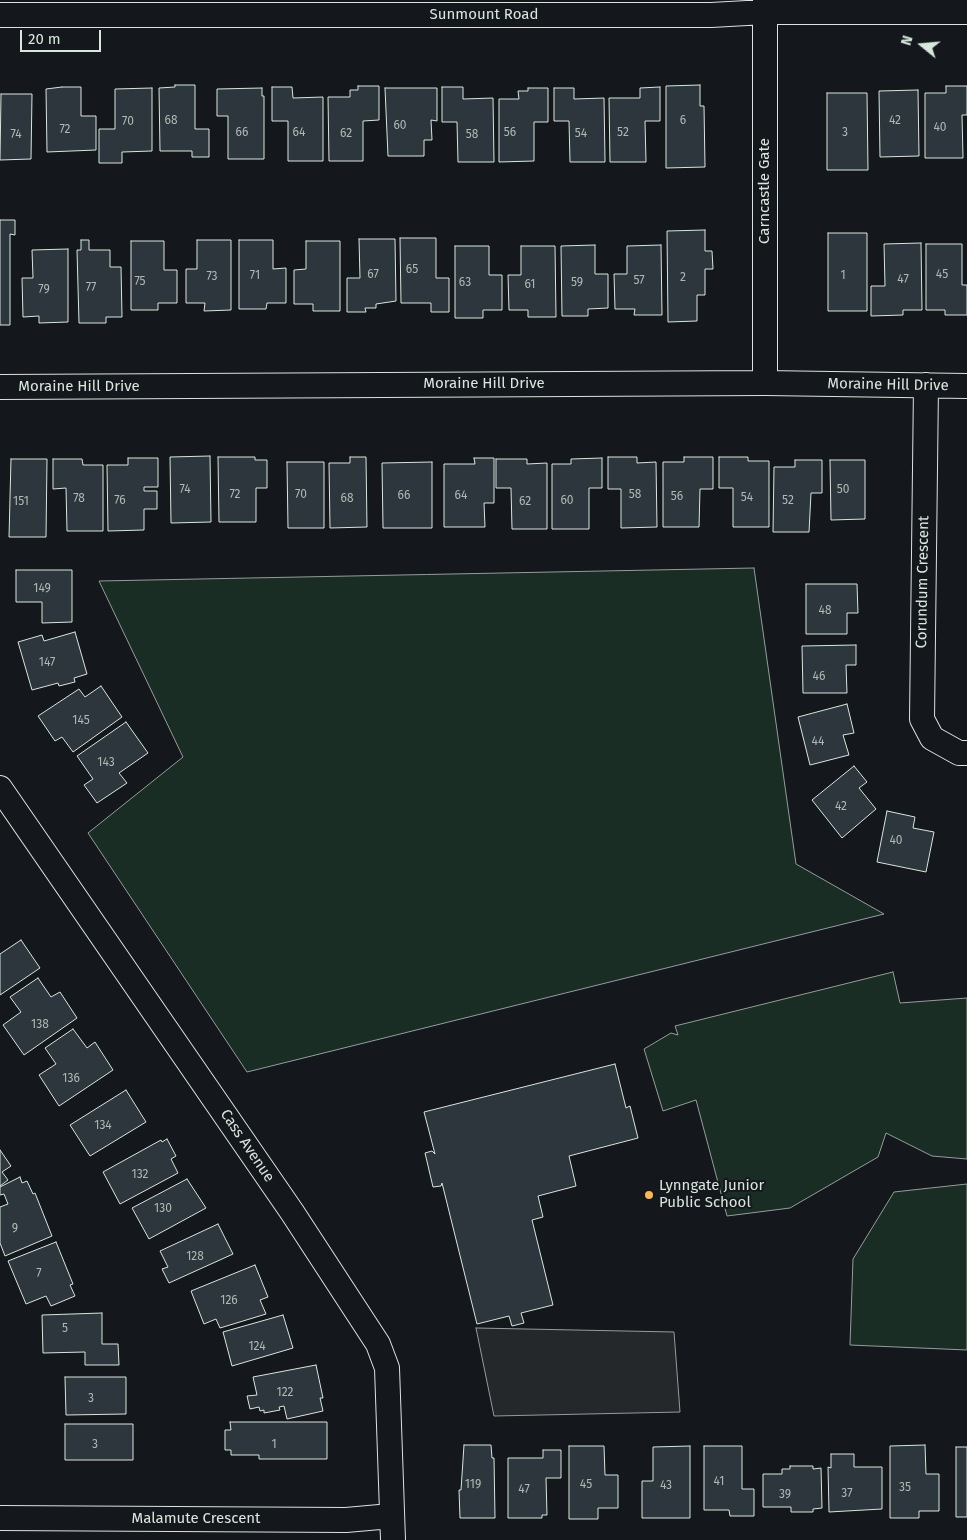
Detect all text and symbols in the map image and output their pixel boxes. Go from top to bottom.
street label: Sunmount Road [430,6,538,24]
scale bar [22,20,104,52]
north arrow [897,20,947,70]
text: 20 m [28,30,61,48]
text: N [898,34,917,47]
house number: 68 [164,114,178,128]
house number: 6 [680,114,686,128]
house number: 42 [889,114,901,128]
house number: 70 [122,115,134,129]
house number: 60 [393,119,407,133]
house number: 40 [933,121,947,135]
house number: 72 [59,123,71,137]
house number: 66 [236,126,248,140]
house number: 64 [293,126,305,140]
house number: 56 [504,126,516,140]
house number: 52 [617,126,629,140]
house number: 3 [842,126,848,140]
house number: 62 [340,127,352,141]
house number: 54 [575,127,587,141]
house number: 74 [10,128,22,142]
house number: 58 [466,128,478,142]
street label: Carncastle Gate [756,138,774,244]
house number: 65 [406,263,418,277]
house number: 67 [367,268,379,282]
house number: 45 [936,268,948,282]
house number: 71 [250,269,260,283]
house number: 1 [840,269,846,283]
house number: 73 [206,270,218,284]
house number: 2 [680,271,686,285]
house number: 47 [897,273,909,287]
house number: 57 [633,274,645,288]
house number: 75 [134,275,146,289]
house number: 63 [459,276,471,290]
house number: 59 [571,276,583,290]
house number: 61 [524,278,536,292]
house number: 77 [86,281,96,295]
house number: 79 [38,283,50,297]
street label: Moraine Hill Drive [423,375,545,393]
street label: Moraine Hill Drive [827,375,949,395]
street label: Moraine Hill Drive [18,378,140,396]
house number: 74 [179,483,191,497]
house number: 50 [837,483,849,497]
house number: 72 [229,488,241,502]
house number: 70 [295,488,307,502]
house number: 58 [629,488,641,502]
house number: 66 [398,489,410,503]
house number: 64 [455,489,467,503]
house number: 56 [671,490,683,504]
house number: 54 [741,491,753,505]
house number: 78 [73,492,85,506]
house number: 68 [340,492,354,506]
house number: 76 [114,494,126,508]
house number: 60 [560,494,574,508]
house number: 52 [782,494,794,508]
house number: 151 [13,495,29,509]
house number: 62 [519,495,531,509]
street label: Corundum Crescent [913,516,933,648]
house number: 149 [33,582,51,596]
house number: 48 [819,604,831,618]
house number: 147 [39,656,55,670]
house number: 46 [813,670,825,684]
house number: 145 [72,714,90,728]
house number: 44 [812,735,824,749]
house number: 143 [97,756,115,770]
house number: 42 [835,800,847,814]
house number: 40 [889,834,903,848]
house number: 138 [31,1018,49,1032]
house number: 136 [62,1072,80,1086]
street label: Cass Avenue [216,1106,278,1186]
house number: 134 [94,1119,112,1133]
house number: 132 [131,1168,149,1182]
place label: Lynngate Junior Public School [659,1177,764,1212]
marker: Lynngate Junior Public School [643,1189,655,1201]
house number: 130 [154,1202,172,1216]
house number: 9 [12,1222,18,1236]
house number: 128 [186,1250,204,1264]
house number: 7 [36,1267,42,1281]
house number: 126 [220,1294,238,1308]
house number: 5 [62,1322,68,1336]
house number: 124 [248,1340,266,1354]
house number: 122 [276,1386,294,1400]
house number: 3 [88,1392,94,1406]
house number: 3 [92,1438,98,1452]
house number: 1 [271,1438,277,1452]
house number: 41 [714,1475,724,1489]
house number: 119 [465,1478,481,1492]
house number: 45 [580,1478,592,1492]
house number: 43 [660,1479,672,1493]
house number: 35 [899,1481,911,1495]
house number: 47 [518,1483,530,1497]
house number: 37 [841,1487,853,1501]
house number: 39 [779,1488,791,1502]
street label: Malamute Crescent [131,1510,261,1528]

